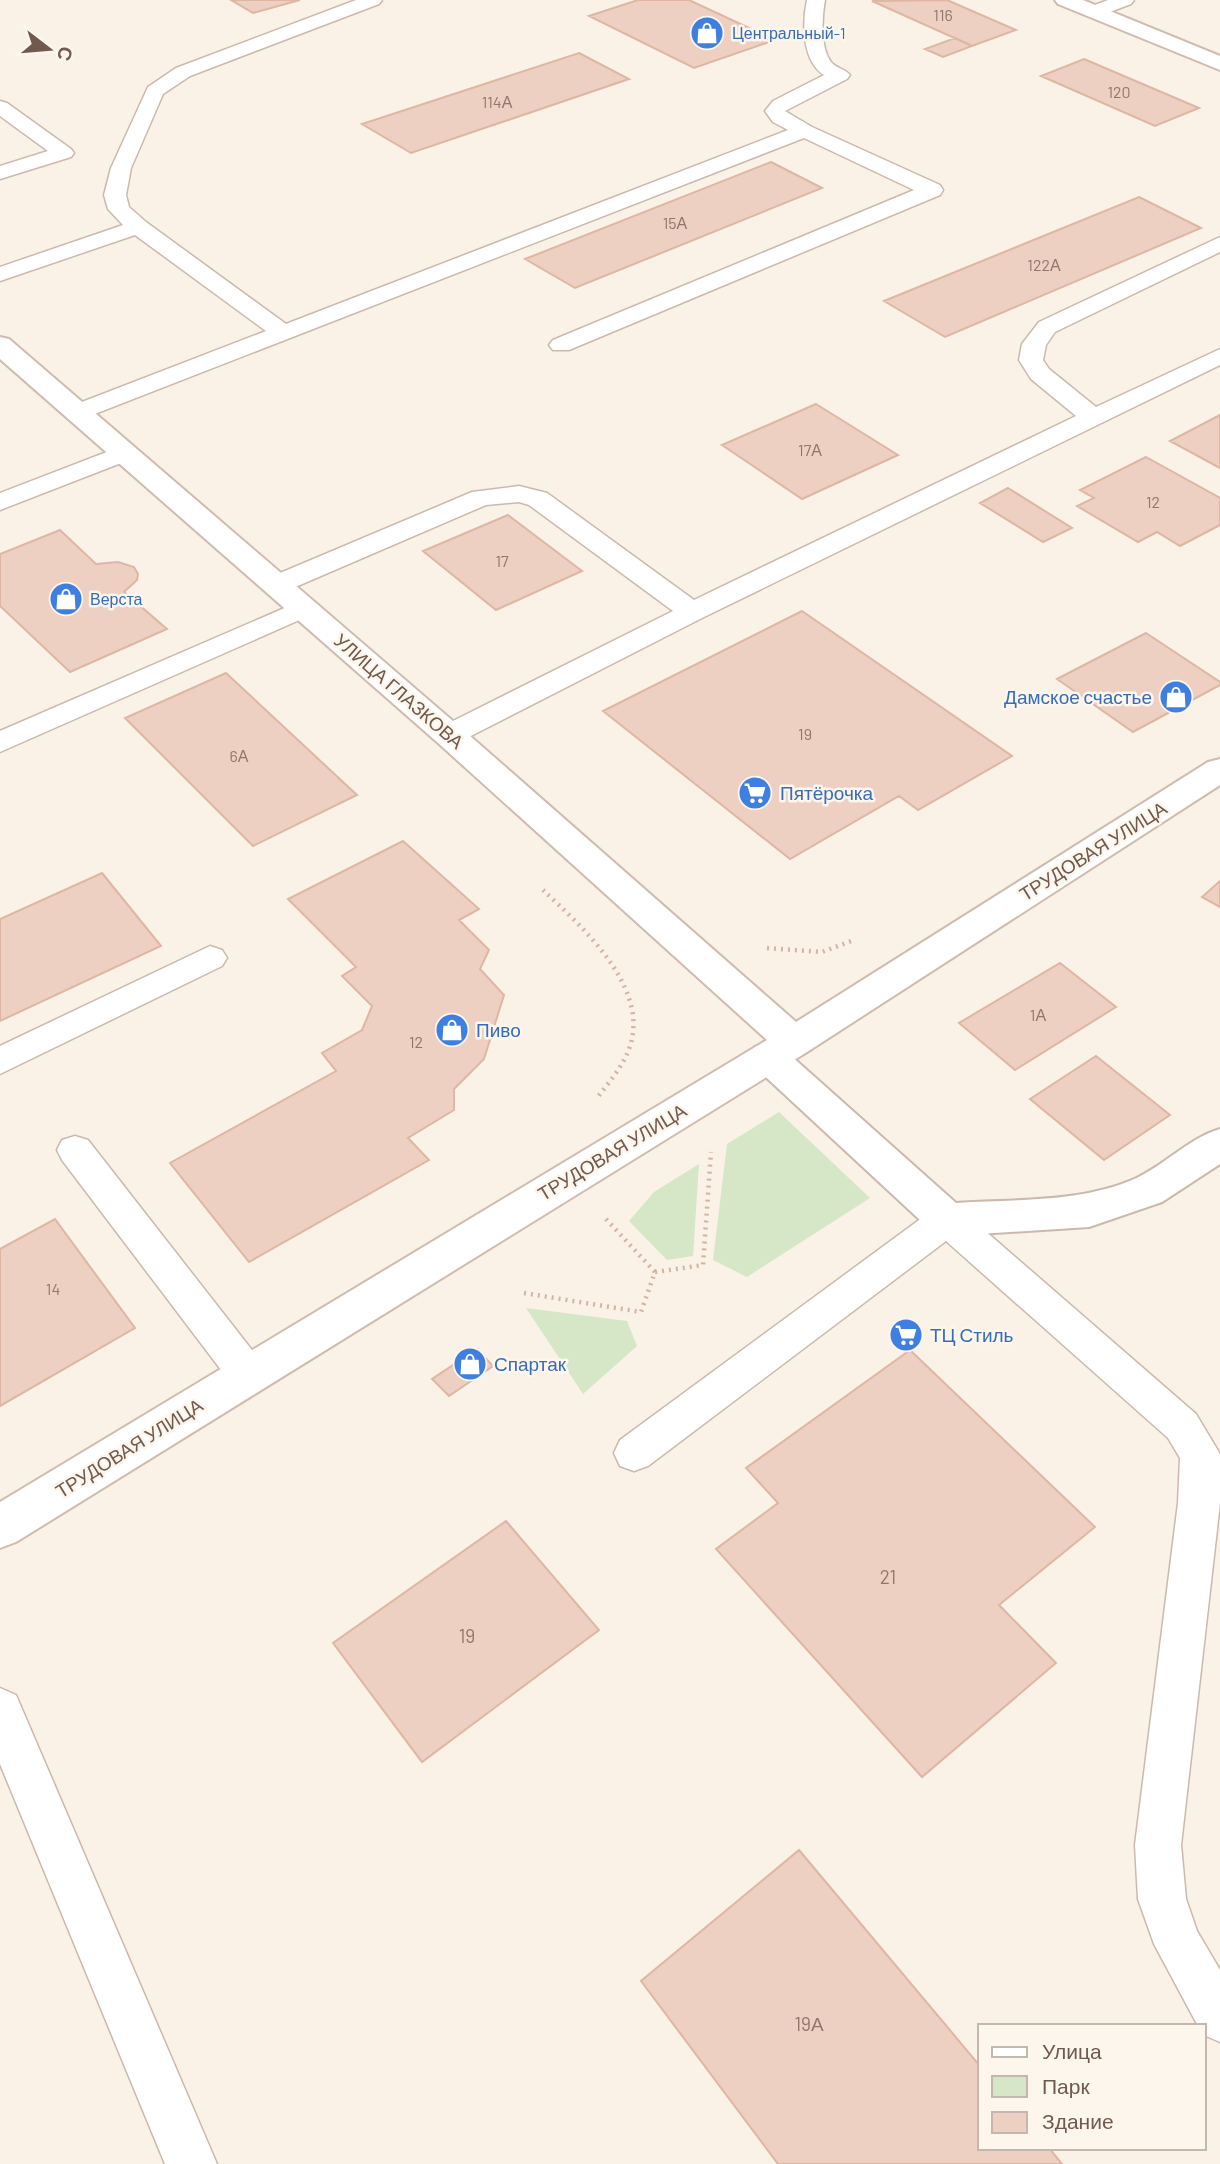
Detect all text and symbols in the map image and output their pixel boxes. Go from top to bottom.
house number: 116 [933,5,953,24]
north arrow [14,14,84,84]
shop icon: Центральный-1 [688,14,726,52]
place label: Центральный-1 [732,23,846,42]
text: С [53,44,79,64]
house number: 120 [1107,82,1131,101]
house number: 114А [482,92,513,111]
house number: 15А [663,213,688,232]
house number: 122А [1027,255,1061,274]
house number: 17А [798,440,822,459]
house number: 12 [1146,492,1160,511]
house number: 17 [495,551,509,570]
shop icon: Верста [47,580,85,618]
place label: Верста [90,589,143,608]
street label: УЛИЦА ГЛАЗКОВА [330,628,469,753]
shop icon: Дамское счастье [1157,678,1195,716]
place label: Дамское счастье [1004,685,1152,708]
house number: 19 [798,724,812,743]
house number: 6А [230,746,249,765]
supermarket icon: Пятёрочка [736,774,774,812]
place label: Пятёрочка [780,781,874,804]
street label: ТРУДОВАЯ УЛИЦА [1015,796,1171,905]
house number: 1А [1030,1005,1046,1024]
shop icon: Пиво [433,1011,471,1049]
place label: Пиво [476,1018,521,1041]
house number: 12 [409,1032,423,1051]
street label: ТРУДОВАЯ УЛИЦА [533,1098,690,1205]
house number: 14 [46,1279,60,1298]
supermarket icon: ТЦ Стиль [887,1316,925,1354]
place label: ТЦ Стиль [930,1323,1014,1346]
shop icon: Спартак [451,1345,489,1383]
place label: Спартак [494,1352,567,1375]
street label: ТРУДОВАЯ УЛИЦА [51,1393,207,1502]
house number: 21 [880,1565,896,1588]
house number: 19 [459,1624,475,1647]
house number: 19А [794,2012,824,2035]
legend [978,2024,1206,2150]
text: Улица [1042,2038,1102,2063]
text: Парк [1042,2073,1090,2098]
text: Здание [1042,2108,1114,2133]

